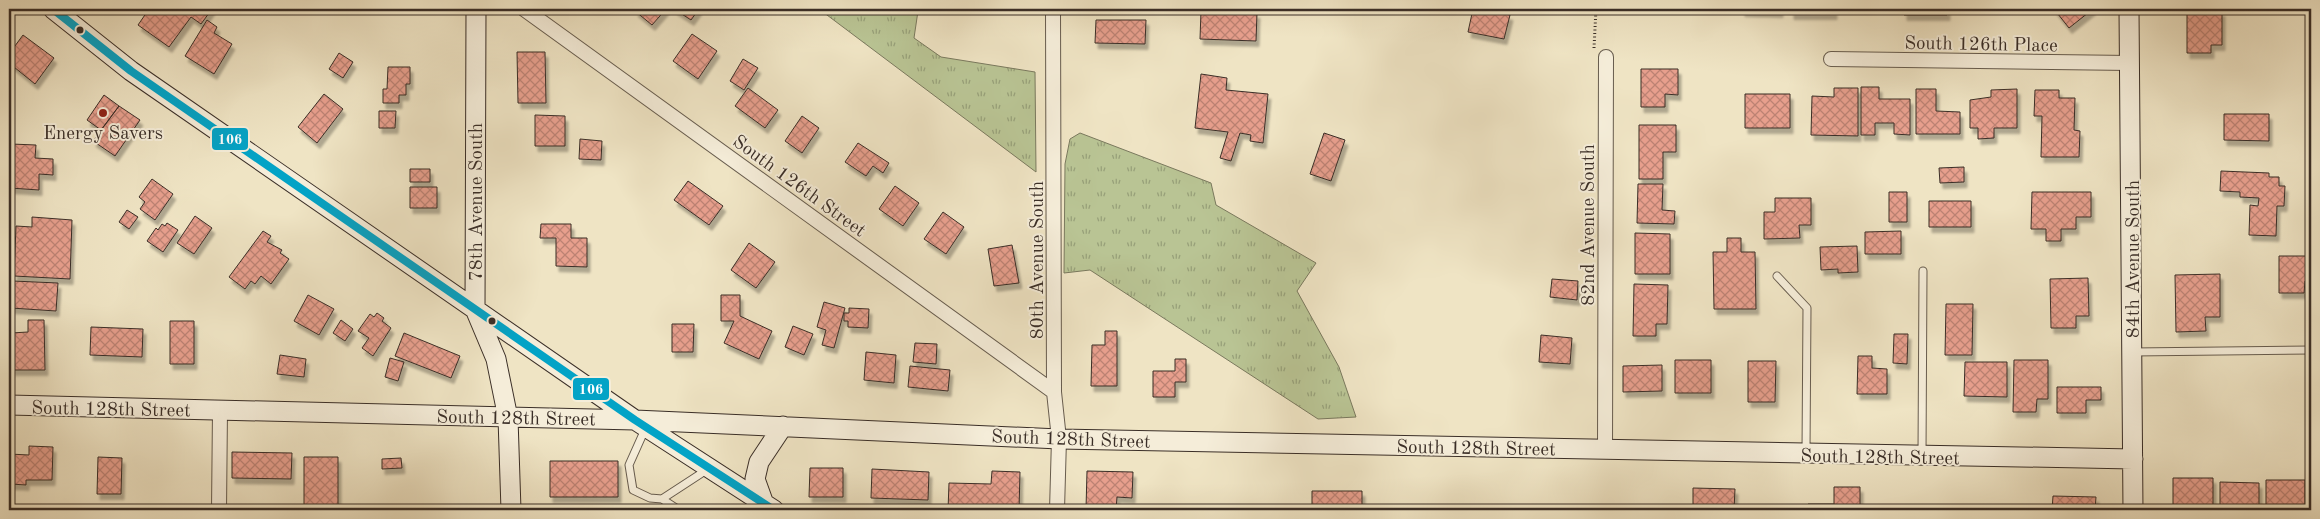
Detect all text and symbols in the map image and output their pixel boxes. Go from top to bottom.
unlabelled marker [75,25,85,35]
street label: South 126th Place [1904,35,2058,56]
marker: Energy Savers [97,107,109,119]
street label: 78th Avenue South [468,123,487,281]
place label: Energy Savers [43,125,163,144]
line badge: 106 [211,127,249,151]
street label: South 126th Street [728,132,869,242]
text: 106 [218,133,242,147]
street label: 82nd Avenue South [1580,144,1599,306]
street label: 84th Avenue South [2125,180,2144,338]
street label: 80th Avenue South [1029,181,1048,339]
unlabelled marker [487,316,497,326]
line badge: 106 [572,377,610,401]
text: 106 [579,383,603,397]
street label: South 128th Street [31,400,191,421]
street label: South 128th Street [436,409,596,430]
street label: South 128th Street [991,428,1151,453]
street label: South 128th Street [1396,439,1556,460]
street label: South 128th Street [1800,448,1960,469]

